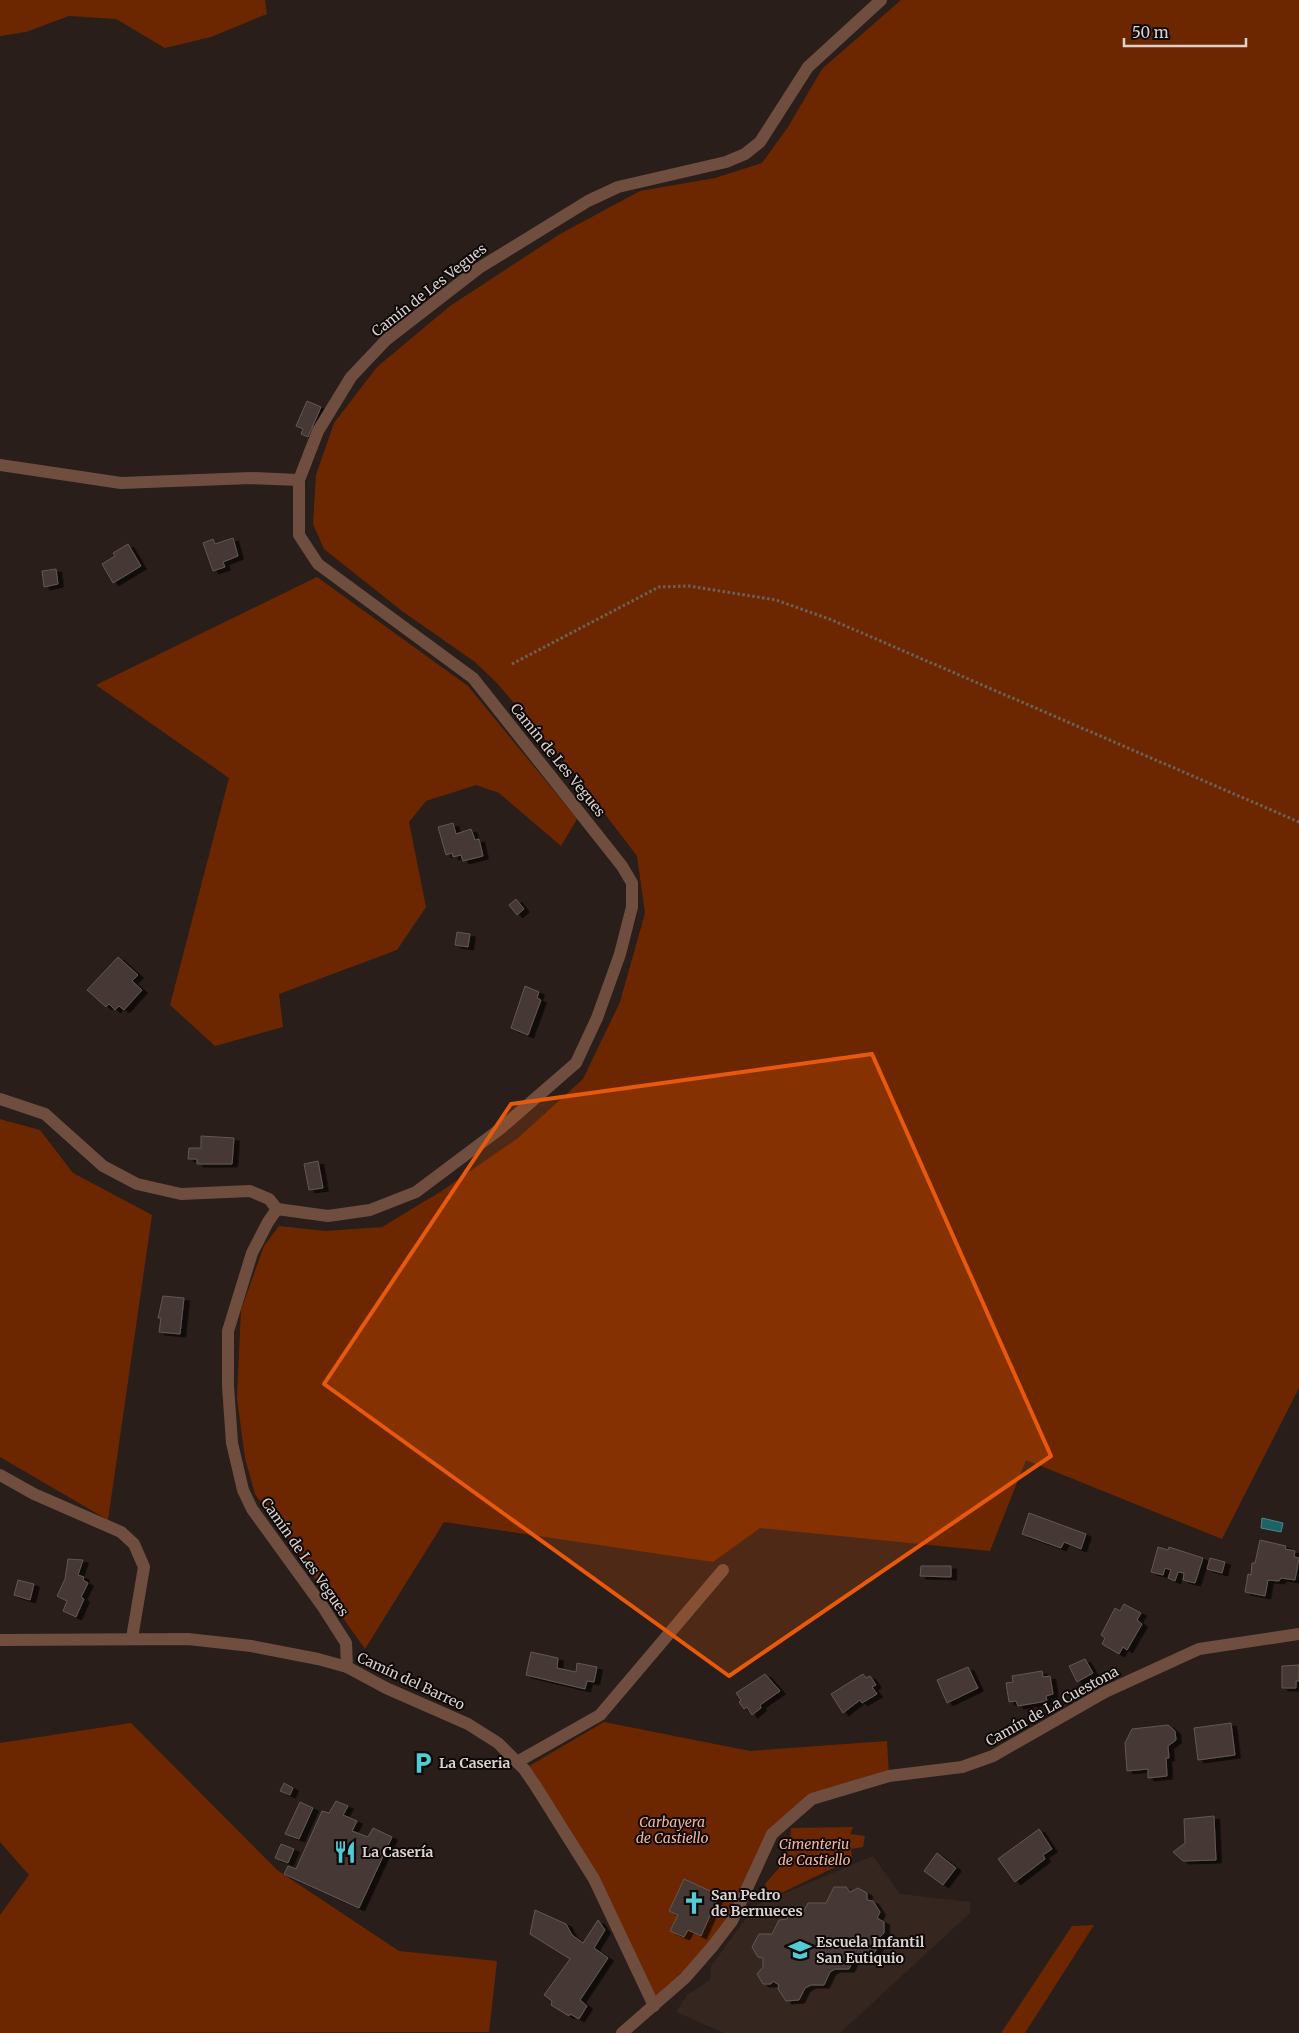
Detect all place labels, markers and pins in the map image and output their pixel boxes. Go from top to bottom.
parking icon: La Caseria [410,1750,436,1776]
place label: La Caseria [439,1754,511,1772]
restaurant icon: La Casería [332,1839,358,1865]
place label: La Casería [362,1843,434,1861]
place label: San Pedro de Bernueces [711,1886,803,1920]
church icon: San Pedro de Bernueces [681,1890,707,1916]
place label: Escuela Infantil San Eutiquio [816,1933,925,1967]
school or university icon: Escuela Infantil San Eutiquio [787,1937,813,1963]

